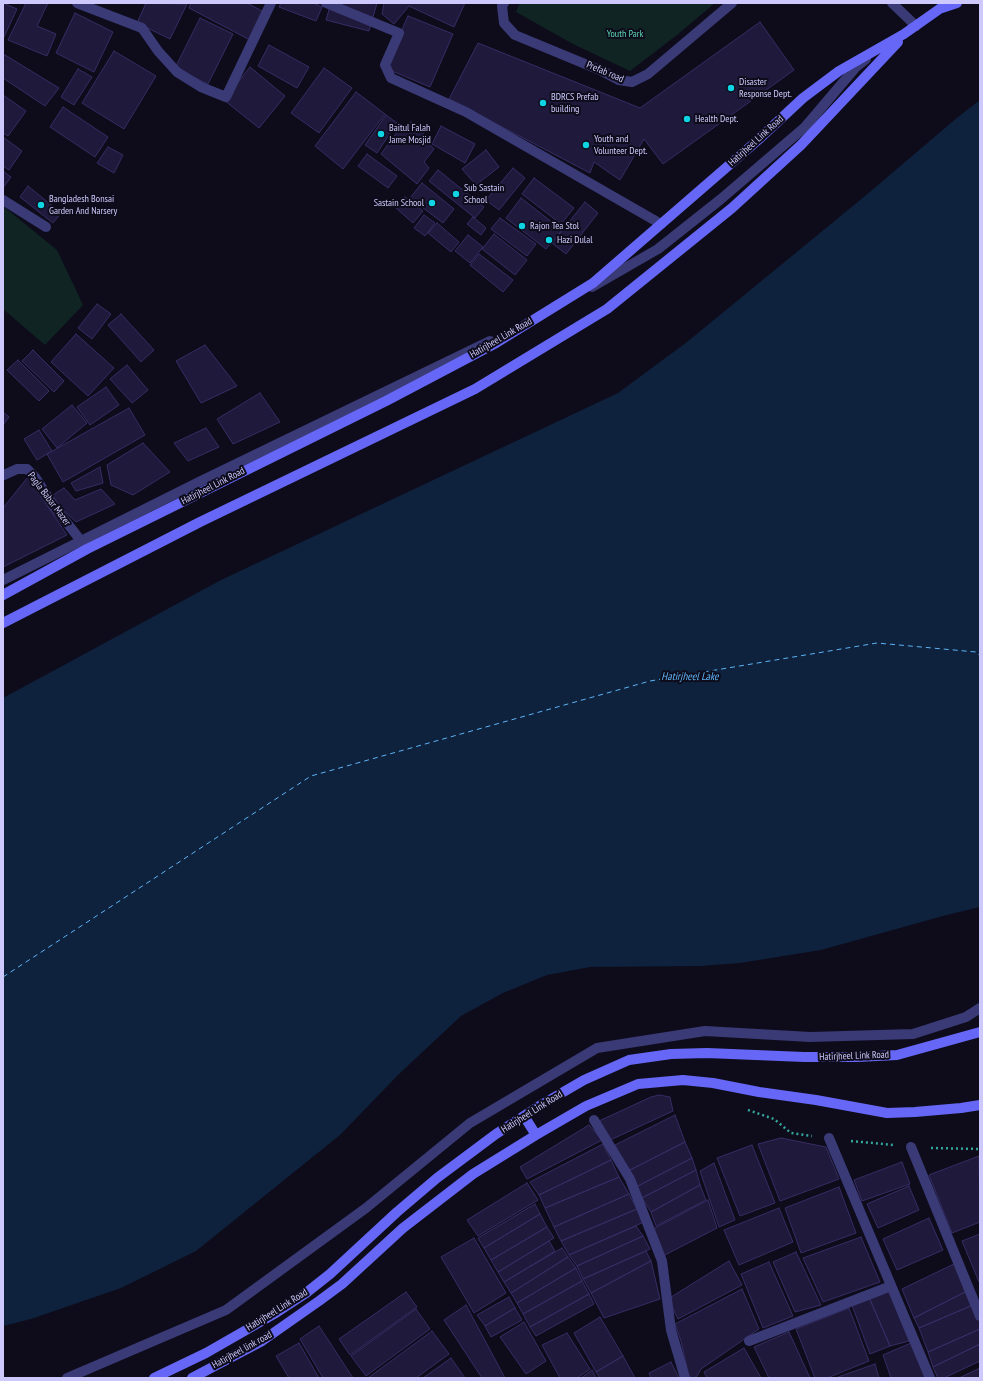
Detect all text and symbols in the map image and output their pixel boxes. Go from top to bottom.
park label: Youth Park [607,28,643,40]
street label: Prefab road [584,59,626,85]
place label: Disaster Response Dept. [739,76,792,100]
marker: Disaster Response Dept. [726,83,736,93]
place label: BDRCS Prefab building [551,91,598,114]
marker: BDRCS Prefab building [538,98,548,108]
place label: Health Dept. [695,113,738,125]
street label: Hatirjheel Link Road [726,113,786,169]
marker: Health Dept. [682,114,692,124]
place label: Baitul Falah Jame Mosjid [389,122,431,146]
marker: Baitul Falah Jame Mosjid [376,129,386,139]
place label: Youth and Volunteer Dept. [594,133,647,156]
marker: Youth and Volunteer Dept. [581,140,591,150]
place label: Sub Sastain School [464,182,504,206]
marker: Sub Sastain School [451,189,461,199]
place label: Bangladesh Bonsai Garden And Narsery [49,193,117,216]
place label: Sastain School [374,197,424,209]
marker: Sastain School [427,198,437,208]
marker: Bangladesh Bonsai Garden And Narsery [36,200,46,210]
place label: Rajon Tea Stol [530,220,579,232]
marker: Rajon Tea Stol [517,221,527,231]
place label: Hazi Dulal [557,234,592,246]
marker: Hazi Dulal [544,235,554,245]
street label: Hatirjheel Link Road [468,315,534,361]
street label: Hatirjheel Link Road [179,465,247,507]
street label: Pagla Babar Mazer [25,470,73,528]
water label: Hatirjheel Lake [661,670,719,684]
street label: Hatirjheel Link Road [819,1049,889,1063]
street label: Hatirjheel Link Road [499,1088,565,1136]
street label: Hatirjheel Link Road [244,1286,310,1334]
street label: Hatirjheel link road [210,1329,274,1371]

